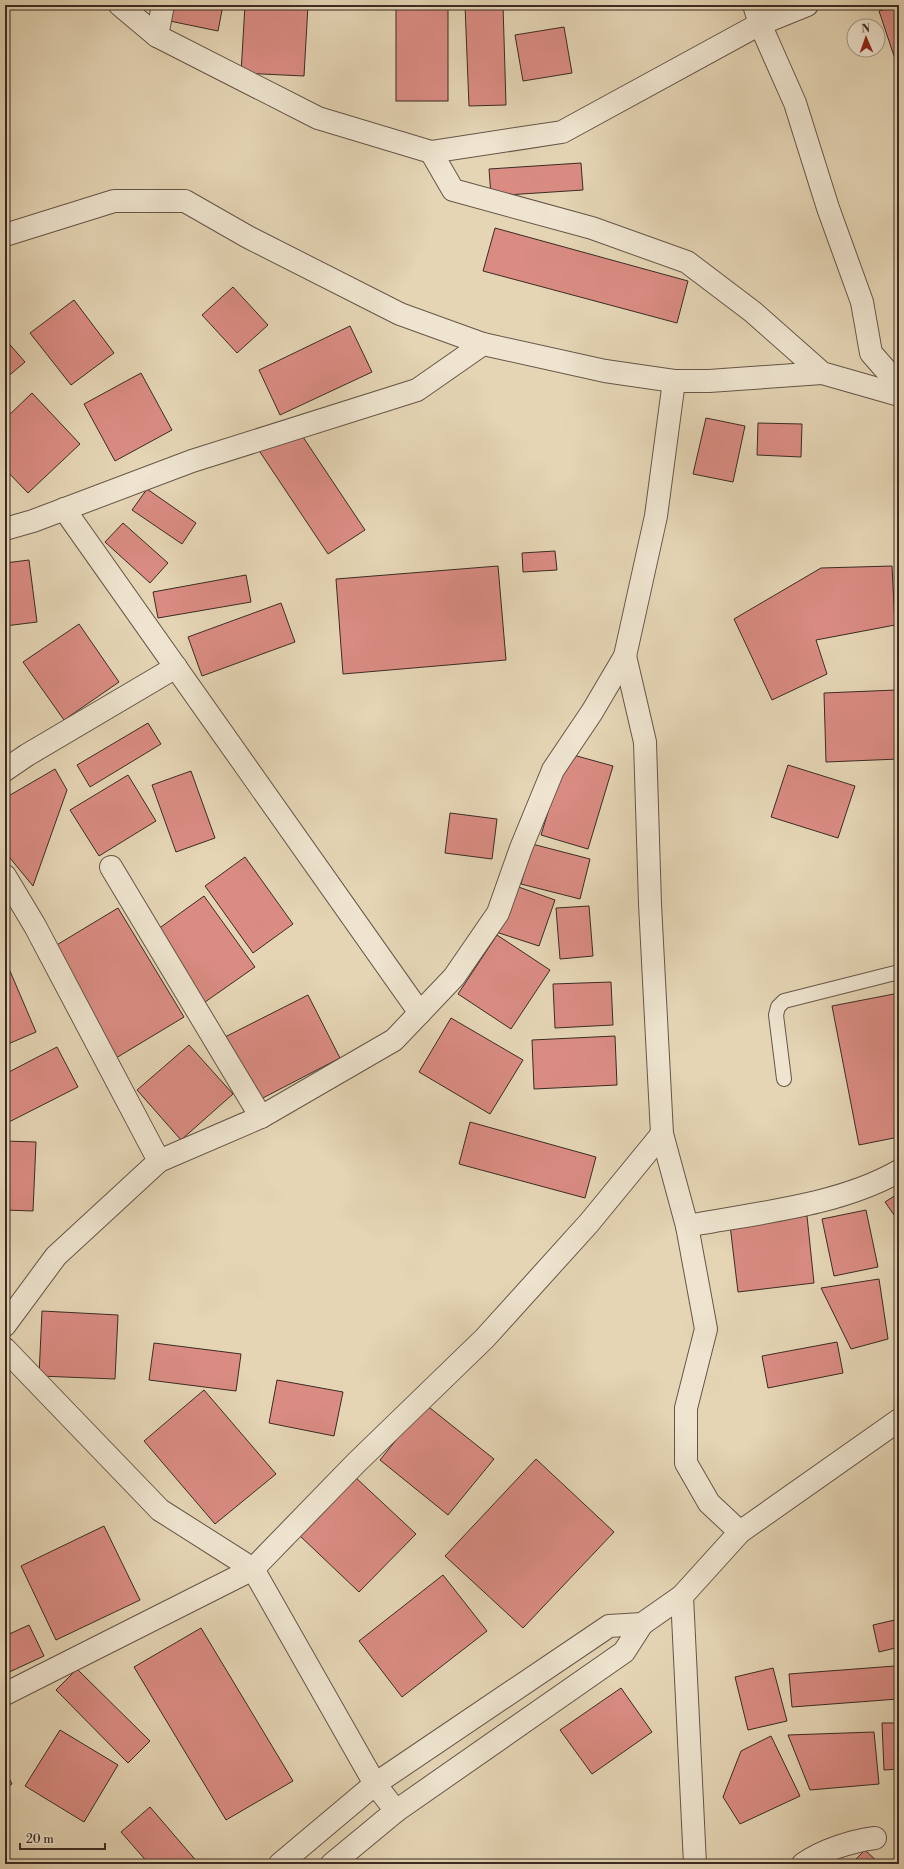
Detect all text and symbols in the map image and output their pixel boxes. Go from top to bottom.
north arrow [846,18,886,58]
text: N [861,22,871,36]
scale bar [20,1825,105,1851]
text: 20 m [26,1832,54,1847]

